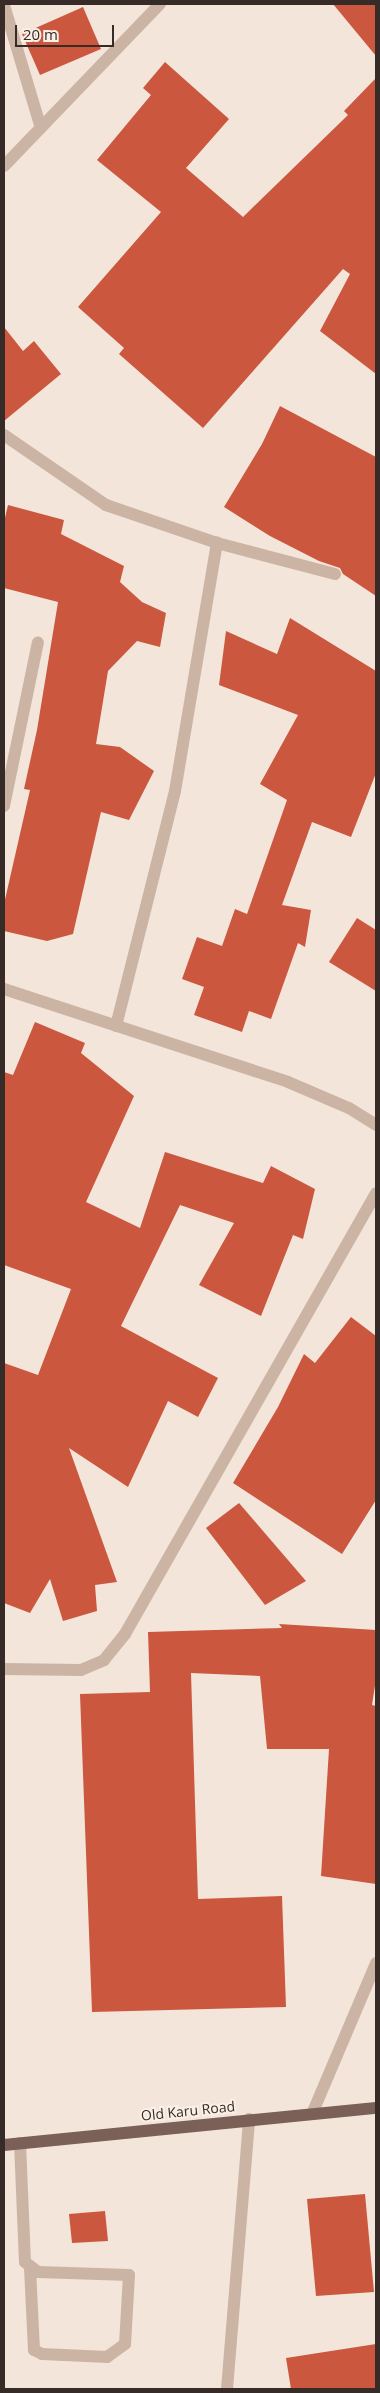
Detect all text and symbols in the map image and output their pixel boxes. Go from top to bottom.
scale bar [18,15,116,47]
text: 20 m [23,24,58,44]
street label: Old Karu Road [140,2098,236,2124]

